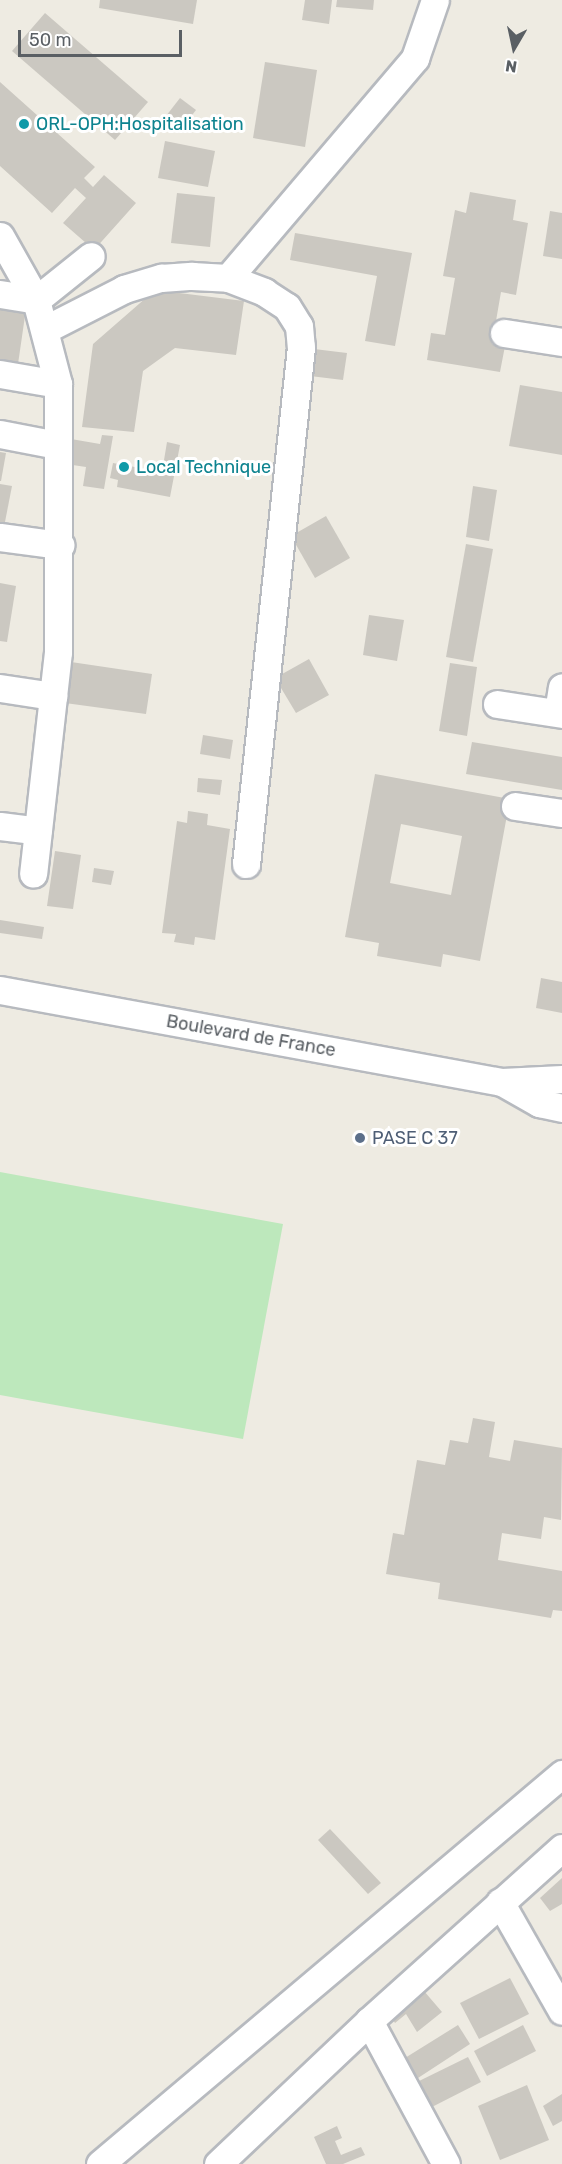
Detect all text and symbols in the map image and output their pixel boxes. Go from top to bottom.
scale bar [21,18,184,56]
north arrow [484,18,544,78]
text: 50 m [29,29,72,51]
text: N [504,56,518,77]
place label: ORL-OPH:Hospitalisation [36,113,244,135]
marker: ORL-OPH:Hospitalisation [17,117,31,131]
place label: Local Technique [136,456,272,478]
marker: Local Technique [117,460,131,474]
street label: Boulevard de France [165,1010,337,1062]
place label: PASE C 37 [372,1127,458,1149]
marker: PASE C 37 [353,1131,367,1145]

